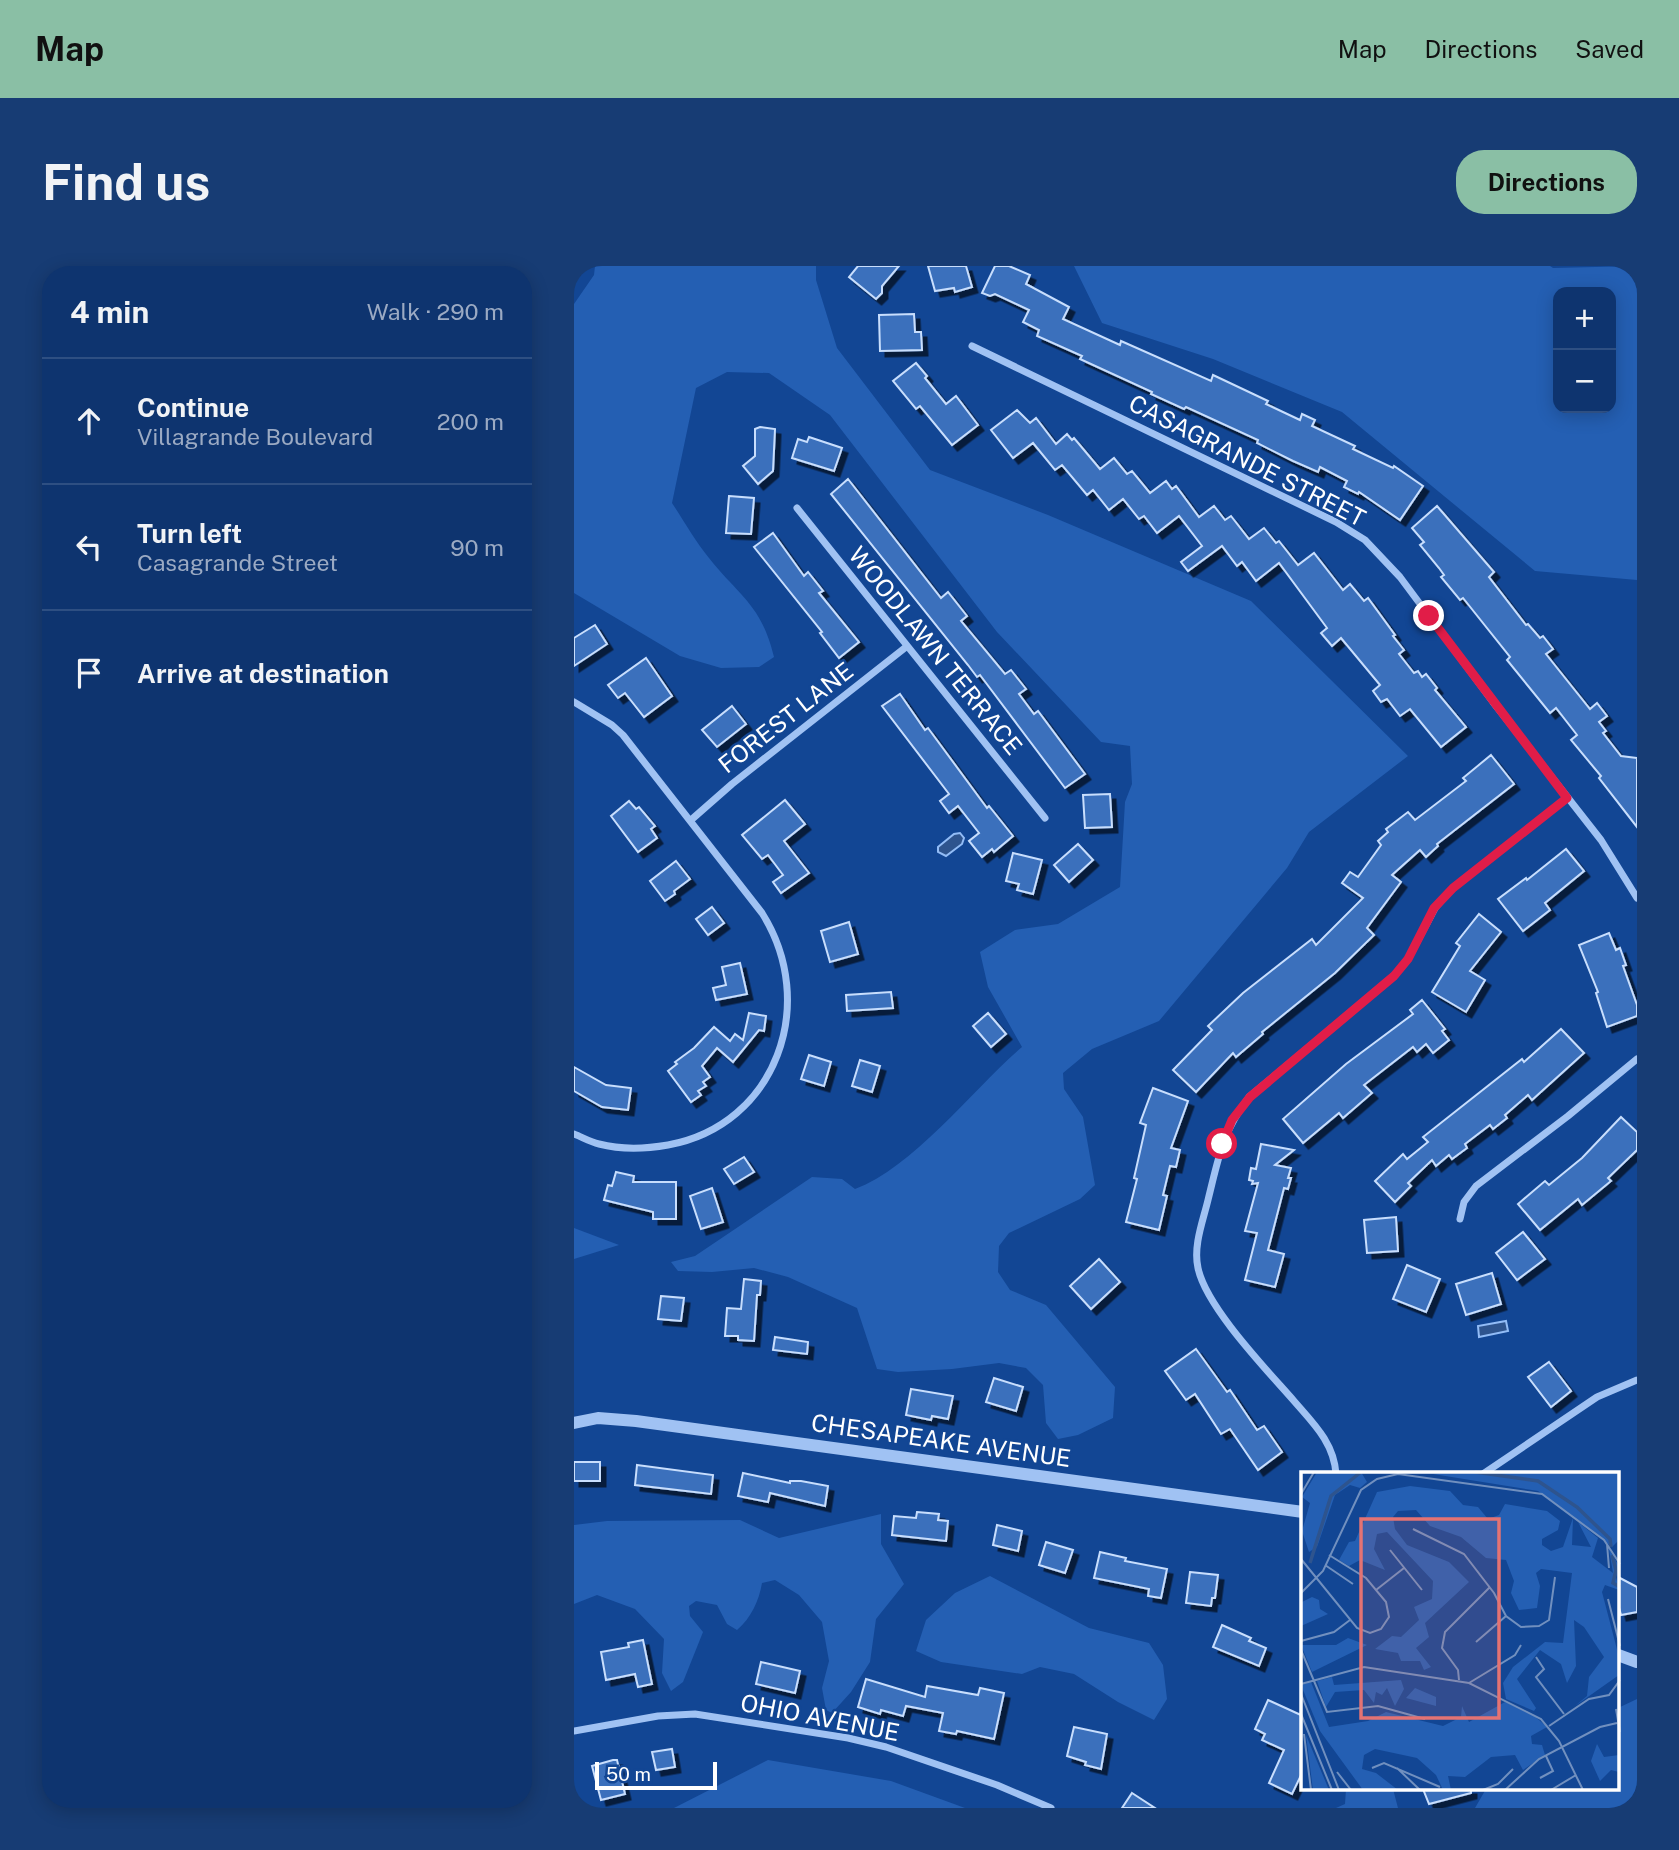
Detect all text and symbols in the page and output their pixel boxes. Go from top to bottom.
text: Map [35,30,104,68]
text: Map [1338,35,1387,63]
text: Directions [1425,35,1537,63]
text: Saved [1575,35,1644,63]
button: Directions [1456,150,1637,214]
text: Find us [42,153,210,211]
map controls [1553,287,1616,413]
button: + [1553,287,1616,350]
text: 4 min [70,294,149,330]
text: Walk · 290 m [367,298,504,325]
button: − [1553,350,1616,413]
street label: CASAGRANDE STREET [1124,388,1371,532]
text: Continue [137,392,249,423]
icon: ahead [70,402,108,440]
text: 200 m [437,408,504,435]
text: Villagrande Boulevard [137,423,373,450]
text: Turn left [137,518,242,549]
icon: left [70,528,108,566]
text: 90 m [450,534,504,561]
street label: WOODLAWN TERRACE [843,541,1028,760]
text: Casagrande Street [137,549,338,576]
route end [1413,600,1444,631]
icon: arrive [70,654,108,692]
street label: FOREST LANE [712,656,858,778]
text: Arrive at destination [137,658,389,689]
route start [1206,1128,1237,1159]
street label: CHESAPEAKE AVENUE [810,1408,1073,1472]
inset map [1301,1472,1620,1790]
street label: OHIO AVENUE [738,1688,902,1746]
scale bar [595,1759,718,1791]
text: 50 m [606,1763,651,1785]

